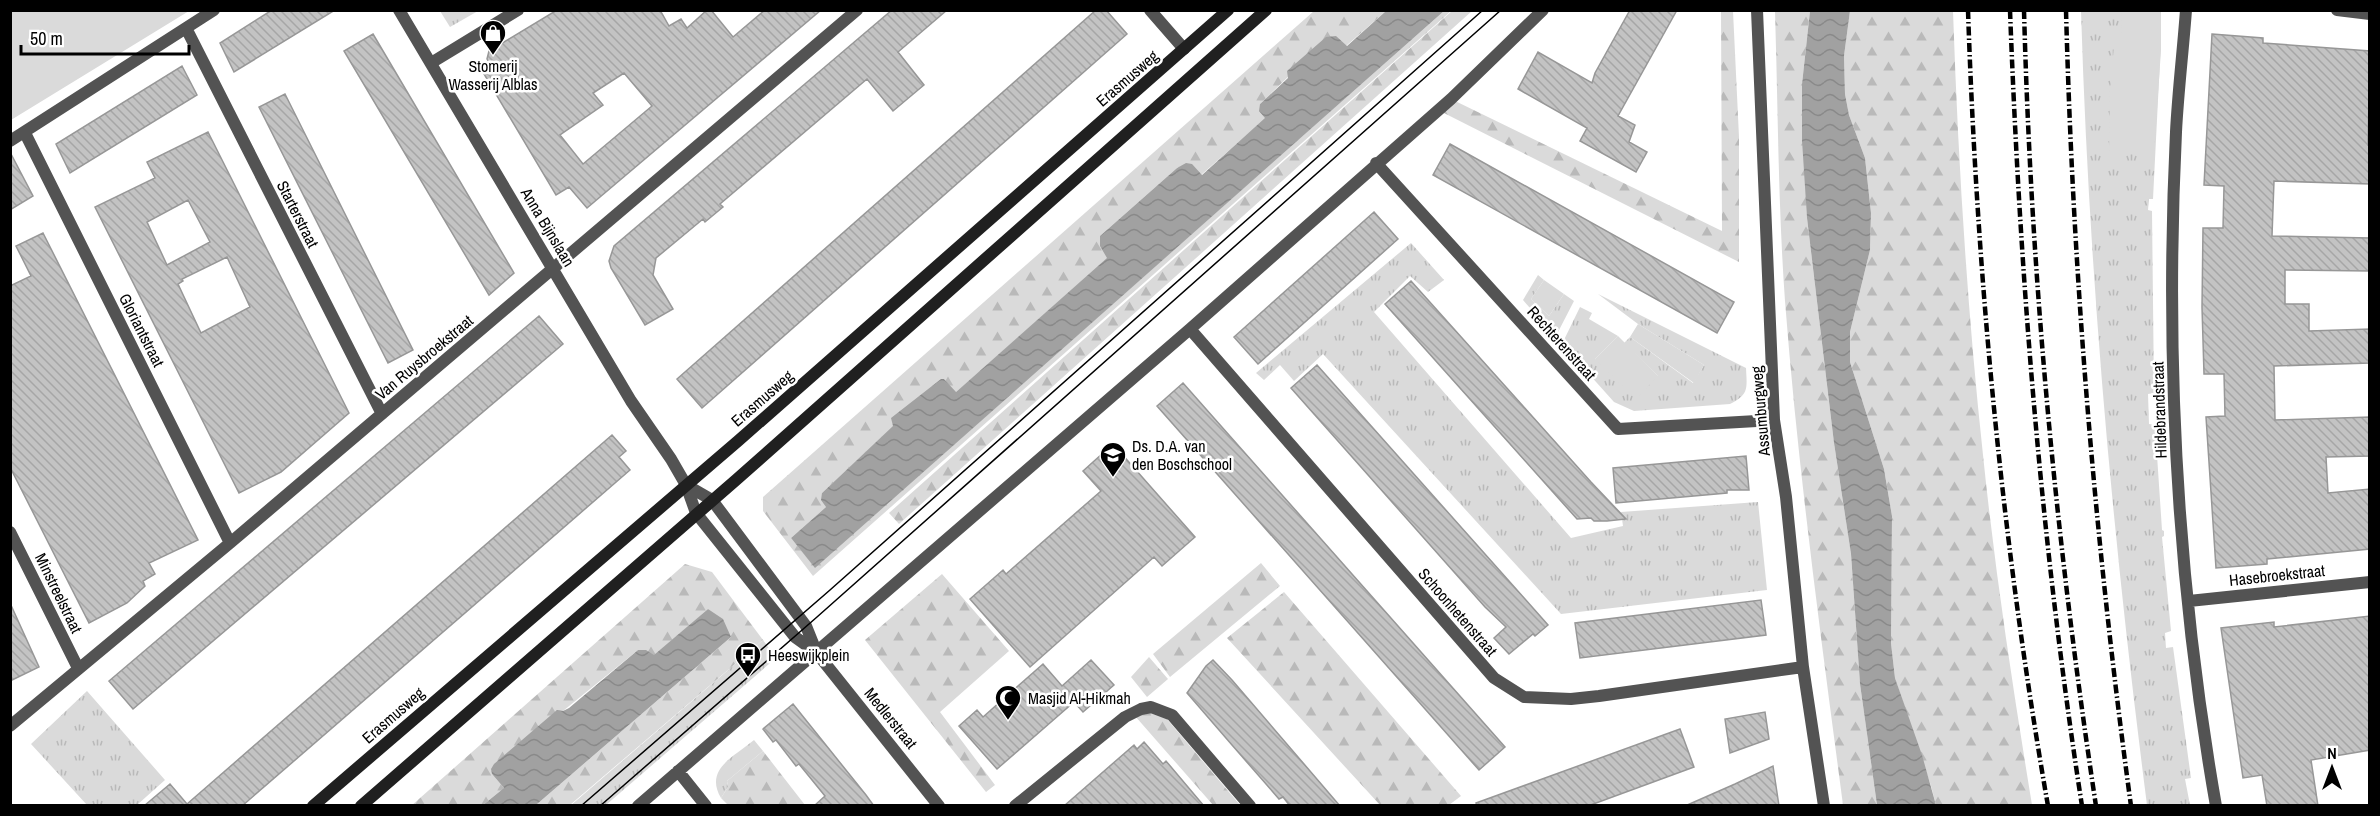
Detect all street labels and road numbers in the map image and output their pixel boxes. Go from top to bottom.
street label: Erasmusweg [1091,44,1163,111]
street label: Starterstraat [272,177,324,251]
street label: Anna Bijnslaan [515,183,580,270]
street label: Gloriantstraat [114,290,170,371]
street label: Rechterenstraat [1523,301,1602,385]
street label: Van Ruysbroekstraat [370,309,478,404]
street label: Hildebrandstraat [2146,361,2172,459]
street label: Erasmusweg [726,364,798,431]
street label: Assumburgweg [1745,364,1775,458]
street label: Minstreelstraat [30,549,88,637]
street label: Hasebroekstraat [2228,559,2326,591]
street label: Schoonhetenstraat [1414,563,1503,661]
street label: Erasmusweg [357,681,429,748]
street label: Medlerstraat [860,683,923,754]

